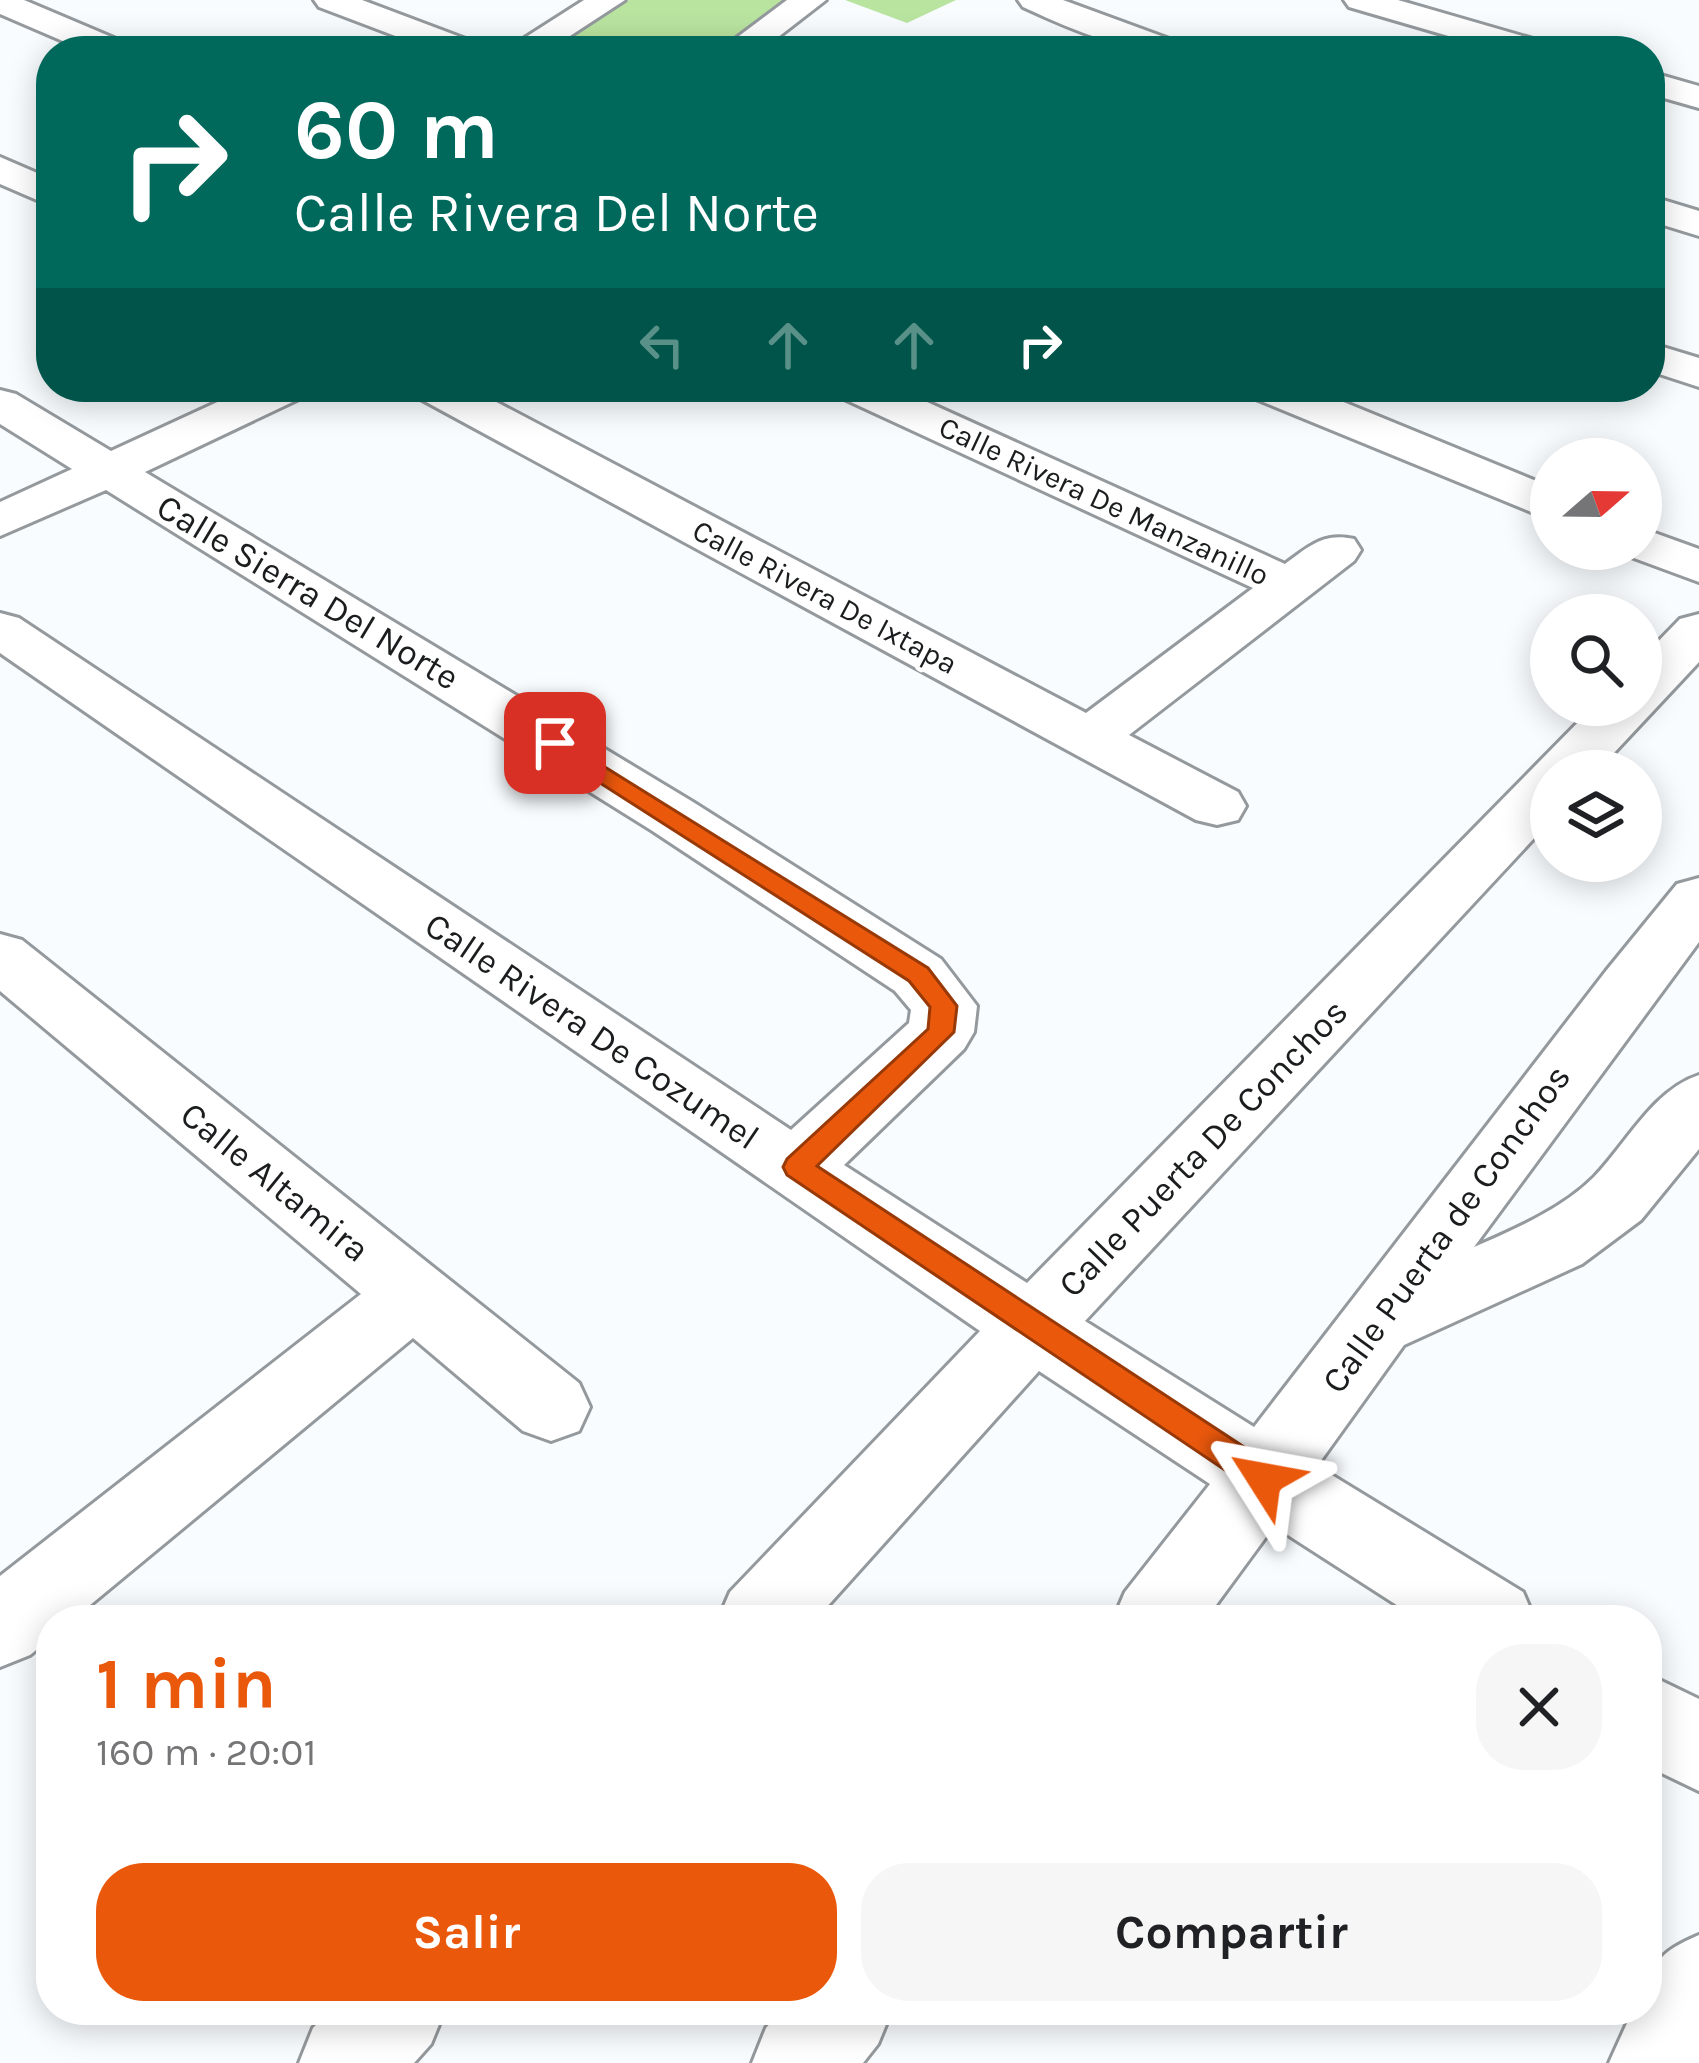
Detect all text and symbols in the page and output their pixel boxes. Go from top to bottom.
text: 60 m [294,81,499,179]
icon: right [96,84,252,240]
text: Calle Rivera Del Norte [294,181,819,245]
icon: left [629,312,695,378]
icon: ahead [755,312,821,378]
icon: ahead [881,312,947,378]
icon: right [1007,312,1073,378]
street label: Calle Rivera De Manzanillo [933,409,1275,593]
north arrow [1530,438,1662,570]
map controls [1530,438,1662,882]
street label: Calle Sierra Del Norte [149,485,467,699]
street label: Calle Rivera De Ixtapa [687,512,963,682]
button: search [1530,594,1662,726]
pin [504,692,606,794]
icon: arrive [522,710,588,776]
button: layers [1530,750,1662,882]
street label: Calle Rivera De Cozumel [417,904,767,1158]
street label: Calle Puerta De Conchos [1050,990,1356,1306]
street label: Calle Puerta de Conchos [1313,1057,1579,1401]
street label: Calle Altamira [172,1093,378,1271]
position arrow [1201,1416,1327,1542]
text: 1 min [96,1642,277,1726]
button: close [1476,1644,1602,1770]
text: 160 m · 20:01 [96,1729,316,1775]
button: Salir [96,1863,837,2001]
button: Compartir [861,1863,1602,2001]

